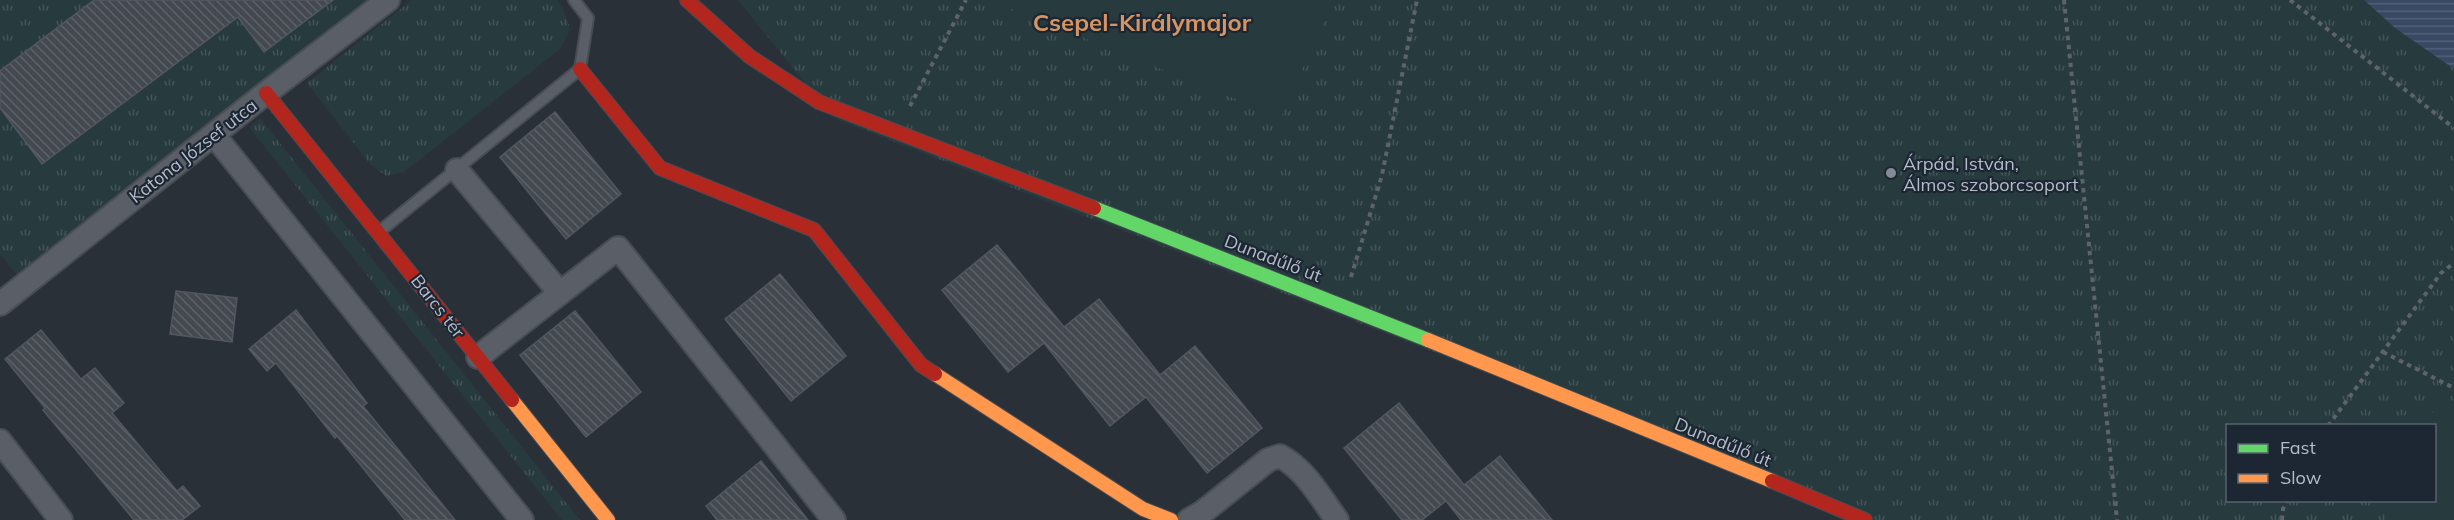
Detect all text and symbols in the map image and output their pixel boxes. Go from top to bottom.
district label: Csepel-Királymajor [1033,7,1252,37]
street label: Katona József utca [125,94,261,208]
place label: Árpád, István, Álmos szoborcsoport [1903,152,2079,196]
marker: Árpád, István, Álmos szoborcsoport [1884,166,1898,180]
street label: Dunadűlő út [1221,229,1325,287]
street label: Barcs tér [406,270,470,343]
street label: Dunadűlő út [1671,412,1775,472]
legend [2226,424,2436,502]
text: Fast [2280,436,2316,459]
text: Slow [2280,466,2322,489]

